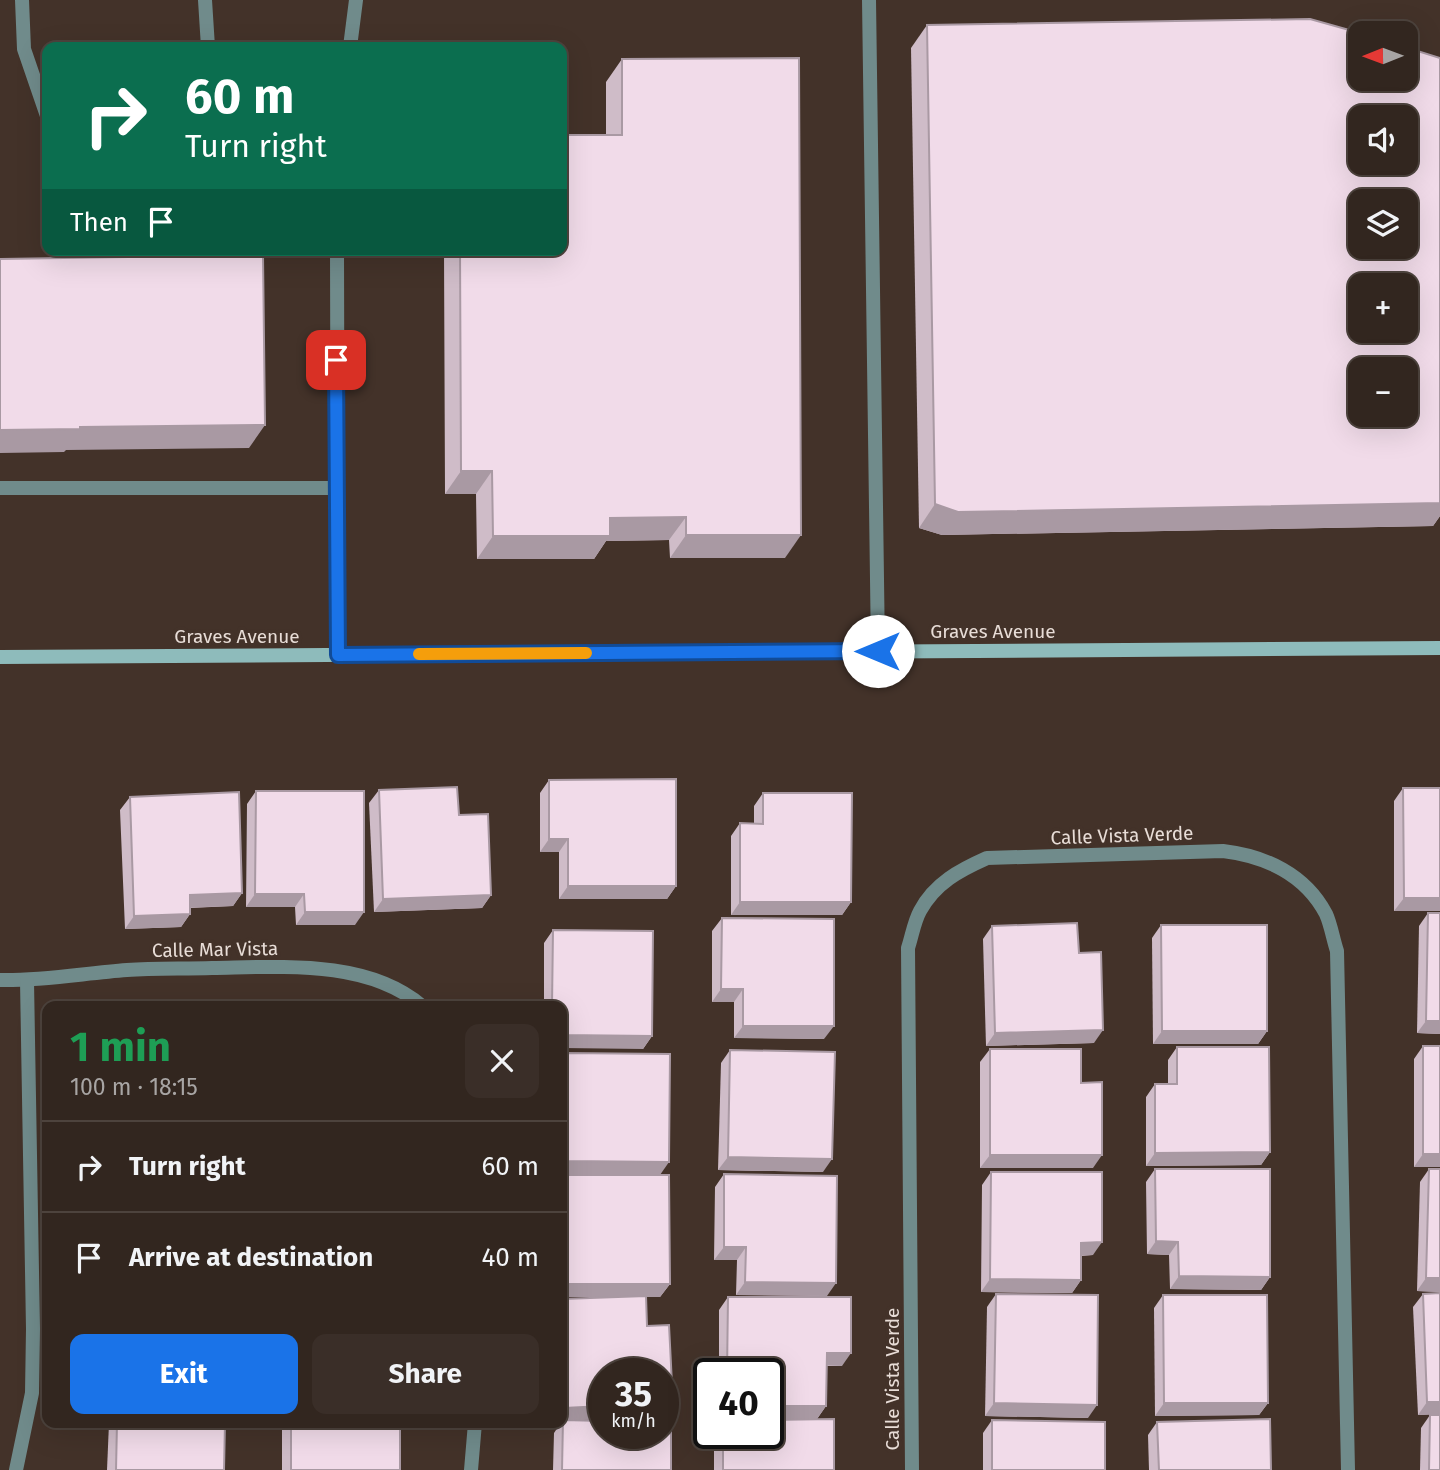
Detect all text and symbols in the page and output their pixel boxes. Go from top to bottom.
north arrow [1348,21,1418,91]
map controls [1348,21,1418,427]
text: 60 m [185,67,294,126]
icon: right [70,70,161,161]
button: sound [1348,105,1418,175]
text: Turn right [185,127,327,165]
button: layers [1348,189,1418,259]
icon: arrive [142,203,180,241]
text: Then [70,207,128,238]
button: + [1348,273,1418,343]
pin [306,330,366,390]
icon: arrive [317,341,355,379]
button: − [1348,357,1418,427]
position arrow [841,614,915,688]
street label: Graves Avenue [930,620,1056,643]
street label: Graves Avenue [174,625,300,648]
street label: Calle Vista Verde [1050,822,1194,849]
street label: Calle Mar Vista [152,937,278,962]
text: 1 min [70,1022,171,1072]
button: close [465,1024,539,1098]
text: 100 m · 18:15 [70,1073,198,1101]
icon: right [70,1148,108,1186]
text: Turn right [129,1151,246,1182]
text: 60 m [481,1151,539,1182]
icon: arrive [70,1239,108,1277]
text: Arrive at destination [129,1242,373,1273]
text: 40 m [481,1242,539,1273]
street label: Calle Vista Verde [881,1308,904,1450]
button: Exit [70,1334,298,1414]
button: Share [312,1334,539,1414]
speed limit sign: 40 [693,1358,784,1449]
text: 35 [615,1373,652,1415]
text: km/h [611,1410,656,1432]

